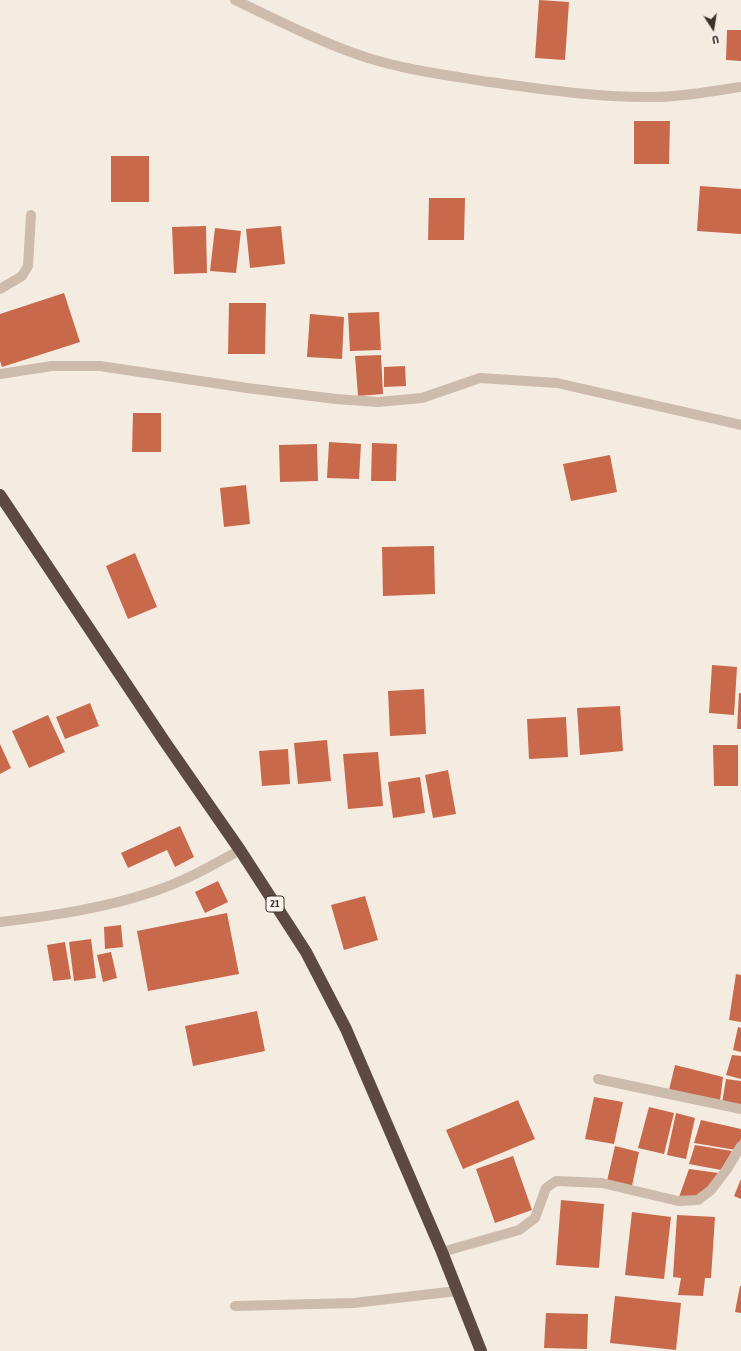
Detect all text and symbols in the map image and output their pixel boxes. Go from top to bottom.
north arrow [693,8,733,48]
text: U [711,33,720,46]
road number: 21 [266,896,284,912]

